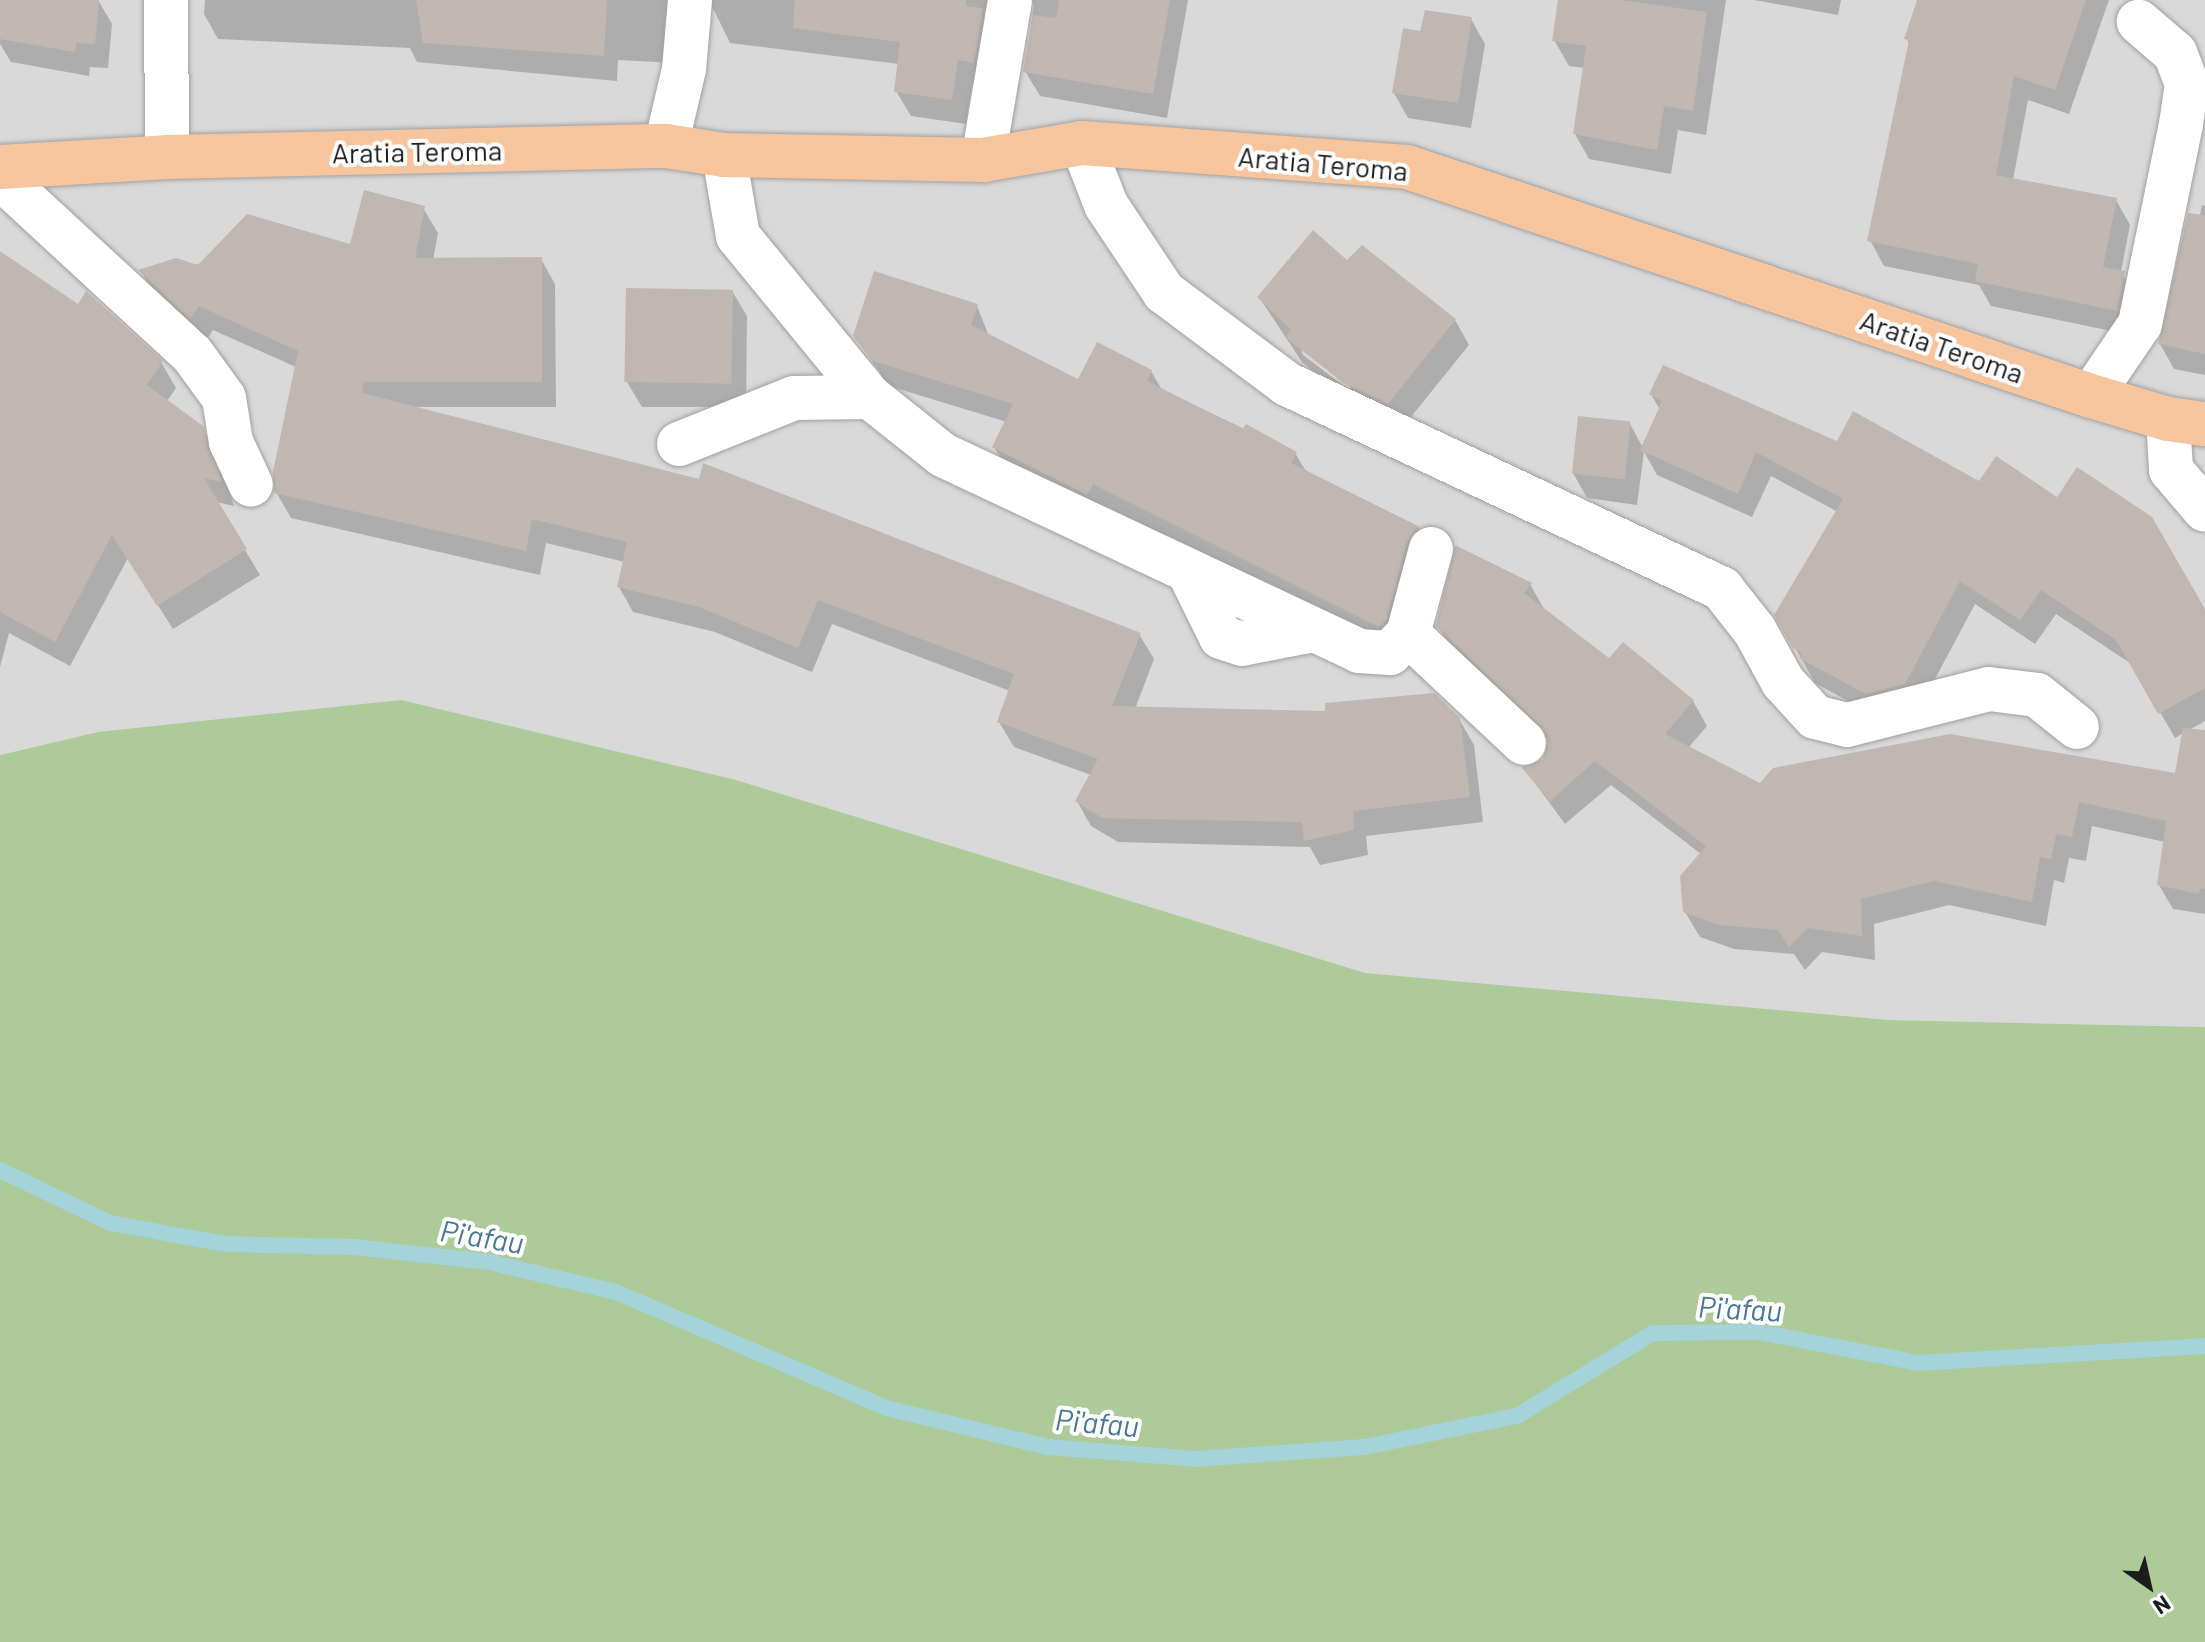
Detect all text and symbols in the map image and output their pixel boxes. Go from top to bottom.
street label: Aratia Teroma [332,133,502,169]
street label: Aratia Teroma [1237,139,1409,187]
street label: Aratia Teroma [1856,302,2028,390]
water label: Pi'afau [438,1212,526,1260]
water label: Pi'afau [1697,1288,1783,1328]
water label: Pi'afau [1054,1400,1140,1444]
north arrow [2109,1546,2189,1626]
text: N [2149,1591,2176,1621]

